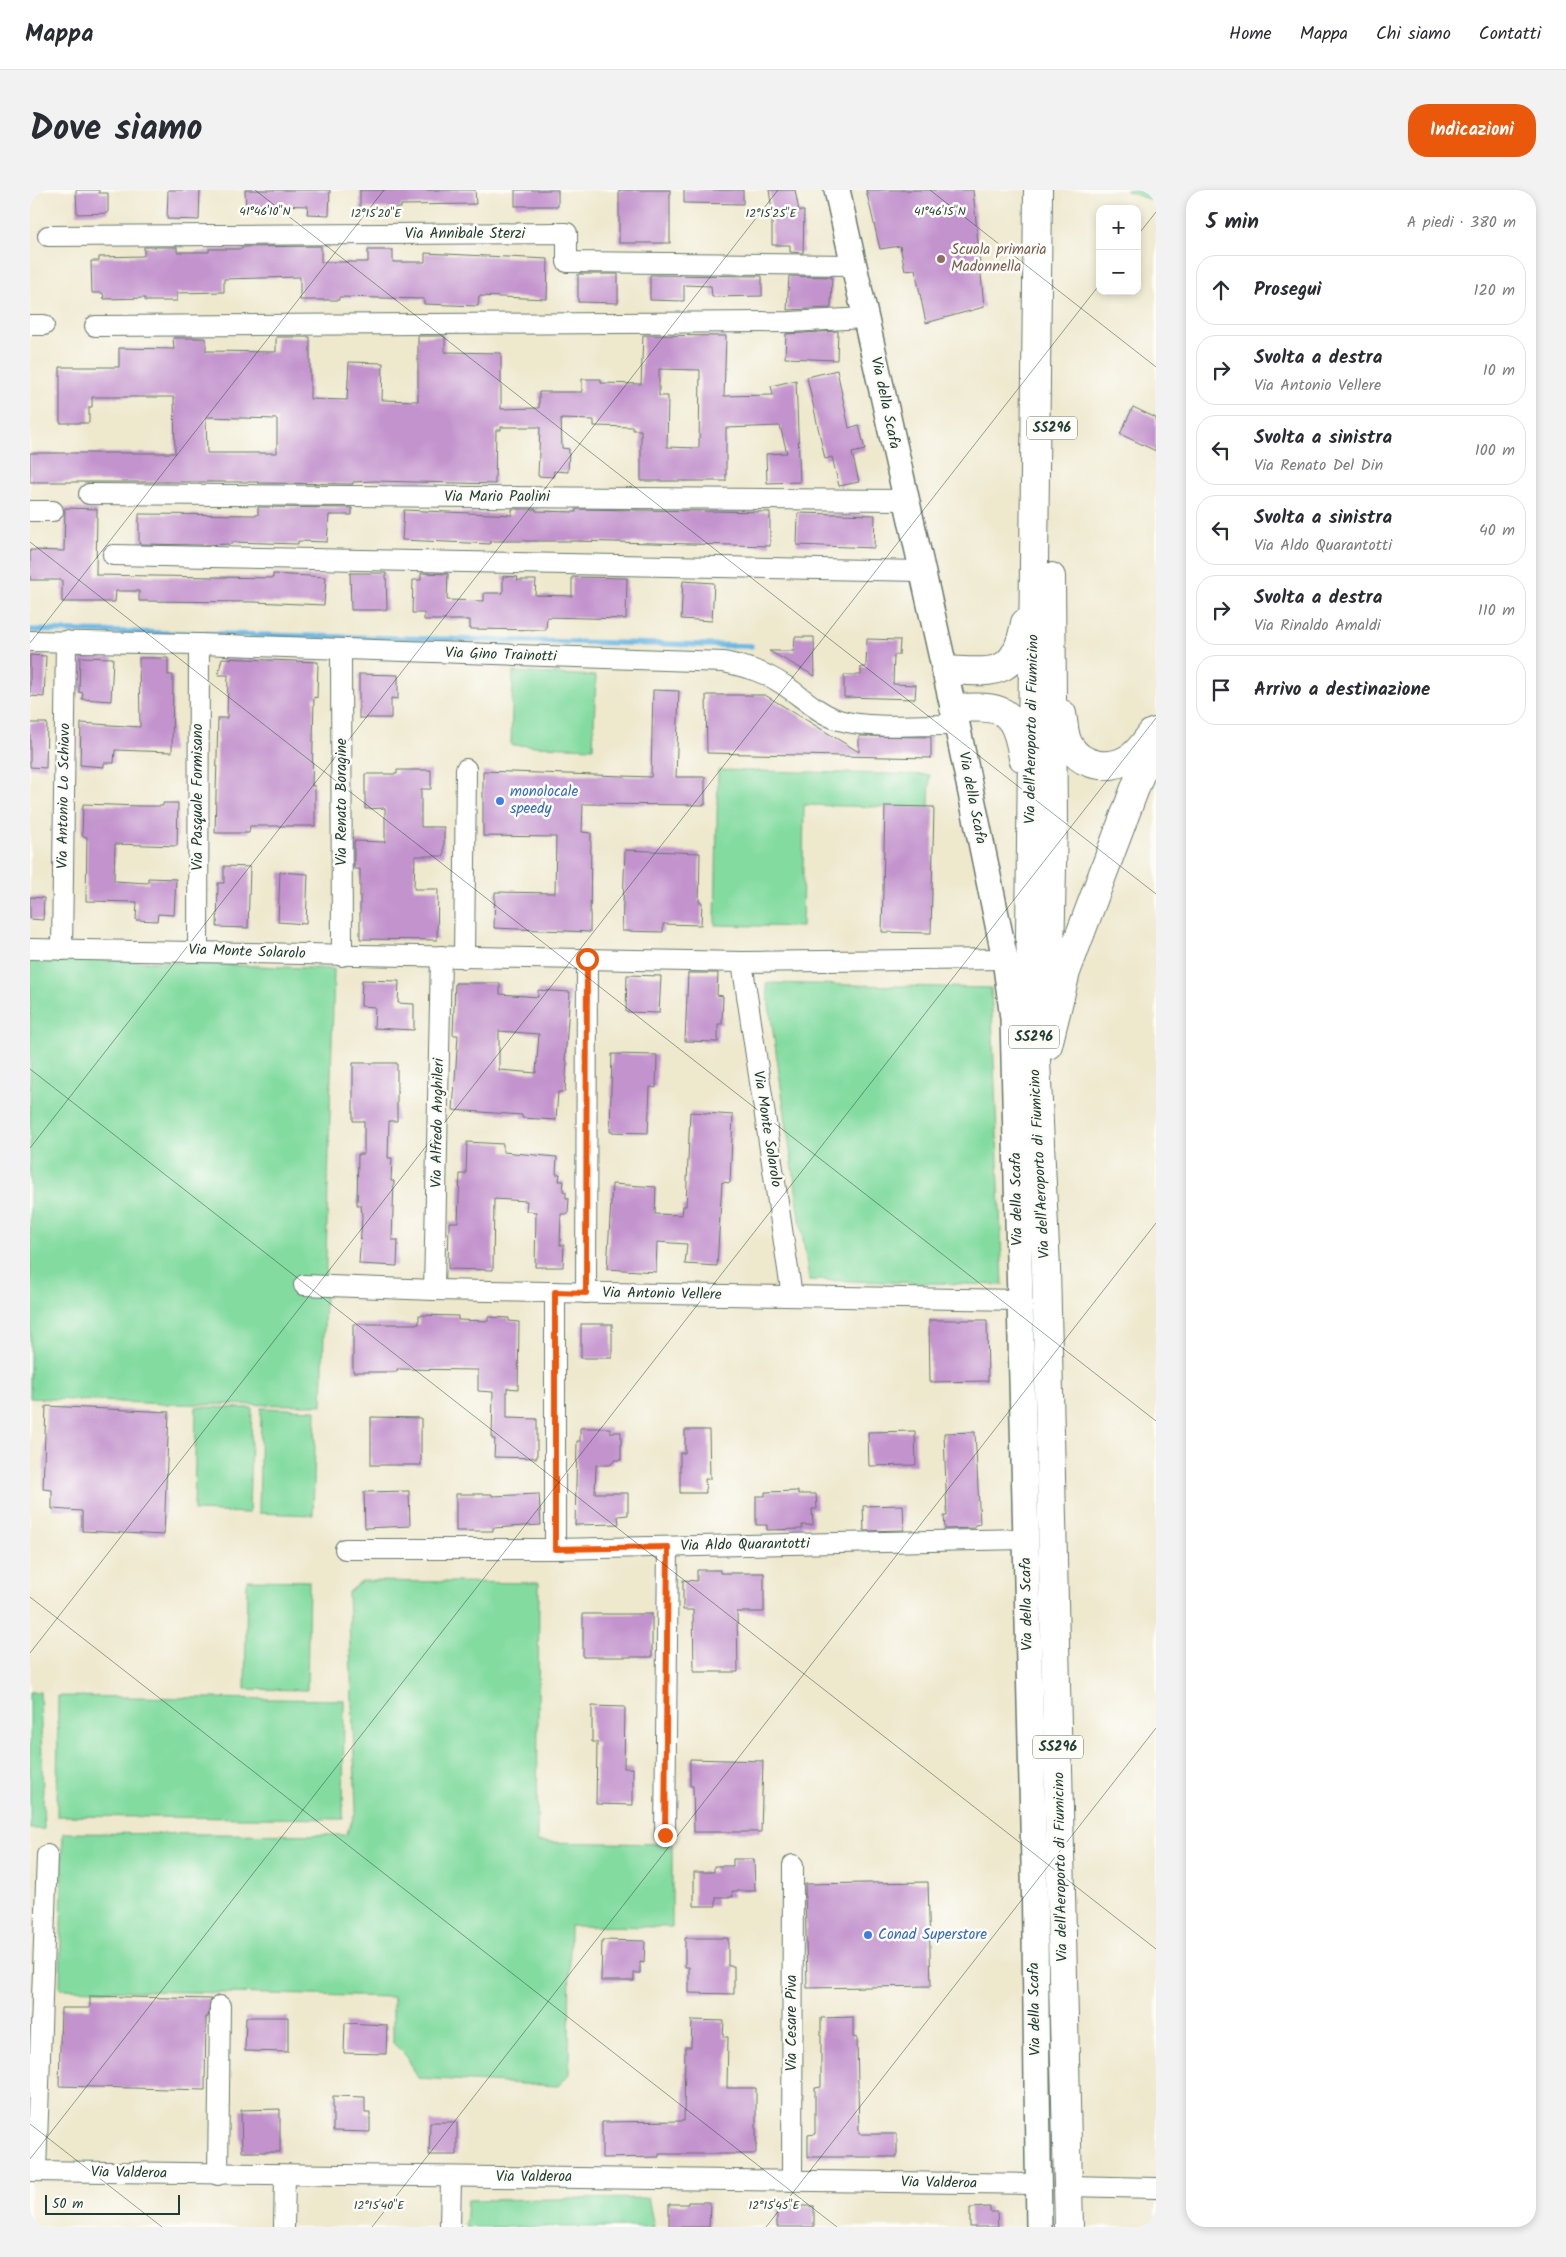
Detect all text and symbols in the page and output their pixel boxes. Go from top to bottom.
text: Mappa [25,15,93,54]
text: Home [1229,20,1272,49]
text: Mappa [1300,20,1348,49]
text: Chi siamo [1376,20,1451,49]
text: Contatti [1479,20,1541,49]
text: Dove siamo [30,102,203,158]
button: Indicazioni [1408,104,1536,157]
text: 41°46'10"N [239,202,291,221]
text: 41°46'15"N [914,202,966,221]
text: 12°15'20"E [351,204,402,223]
text: 12°15'25"E [745,204,798,223]
map controls [1096,205,1141,295]
button: + [1096,205,1141,250]
text: 5 min [1206,206,1259,239]
text: A piedi · 380 m [1407,210,1516,235]
street label: Via Annibale Sterzi [405,222,527,246]
place label: Scuola primaria Madonnella [951,238,1047,279]
button: − [1096,250,1141,295]
marker: Scuola primaria Madonnella [935,253,947,265]
text: Prosegui [1254,275,1321,305]
icon: ahead [1207,276,1235,304]
text: 120 m [1474,278,1515,303]
text: Svolta a destra [1254,343,1382,373]
street label: Via della Scafa [864,355,906,451]
icon: right [1207,356,1235,384]
text: 10 m [1483,358,1515,383]
text: Via Antonio Vellere [1254,373,1381,398]
road number: SS296 [1027,417,1077,440]
text: Svolta a sinistra [1254,423,1392,453]
icon: left [1207,436,1235,464]
text: 100 m [1475,438,1515,463]
text: Via Renato Del Din [1254,453,1383,478]
street label: Via Mario Paolini [444,485,551,509]
text: Svolta a sinistra [1254,503,1392,533]
icon: left [1207,516,1235,544]
text: 40 m [1479,518,1515,543]
text: Via Aldo Quarantotti [1254,533,1392,558]
text: Svolta a destra [1254,583,1382,613]
icon: right [1207,596,1235,624]
text: 110 m [1478,598,1515,623]
text: Via Rinaldo Amaldi [1254,613,1381,638]
street label: Via dell'Aeroporto di Fiumicino [1018,634,1046,824]
street label: Via Gino Trainotti [445,641,559,669]
text: Arrivo a destinazione [1254,675,1430,705]
icon: arrive [1207,676,1235,704]
street label: Via Antonio Lo Schiavo [51,723,77,869]
street label: Via Pasquale Formisano [186,723,210,871]
street label: Via Renato Boragine [330,738,354,866]
street label: Via della Scafa [951,750,993,846]
place label: monolocale speedy [510,780,578,821]
marker: monolocale speedy [494,795,506,807]
street label: Via Monte Solarolo [188,938,306,966]
route start [576,948,599,971]
road number: SS296 [1009,1026,1059,1049]
street label: Via Alfredo Anghileri [425,1056,451,1188]
street label: Via dell'Aeroporto di Fiumicino [1023,1068,1057,1259]
street label: Via Monte Solarolo [746,1069,788,1189]
street label: Via della Scafa [1004,1152,1030,1246]
street label: Via Antonio Vellere [602,1281,722,1307]
street label: Via Aldo Quarantotti [680,1532,811,1558]
street label: Via della Scafa [1014,1557,1040,1651]
road number: SS296 [1033,1735,1083,1758]
street label: Via dell'Aeroporto di Fiumicino [1047,1772,1075,1962]
route end [654,1824,677,1847]
place label: Conad Superstore [878,1923,987,1947]
marker: Conad Superstore [862,1929,874,1941]
street label: Via della Scafa [1022,1962,1048,2056]
street label: Via Cesare Piva [780,1975,804,2071]
street label: Via Valderoa [91,2160,167,2186]
street label: Via Valderoa [496,2165,572,2189]
street label: Via Valderoa [901,2170,977,2196]
scale bar [45,2192,180,2215]
text: 50 m [52,2193,83,2215]
text: 12°15'40"E [354,2196,405,2215]
text: 12°15'45"E [749,2196,800,2215]

